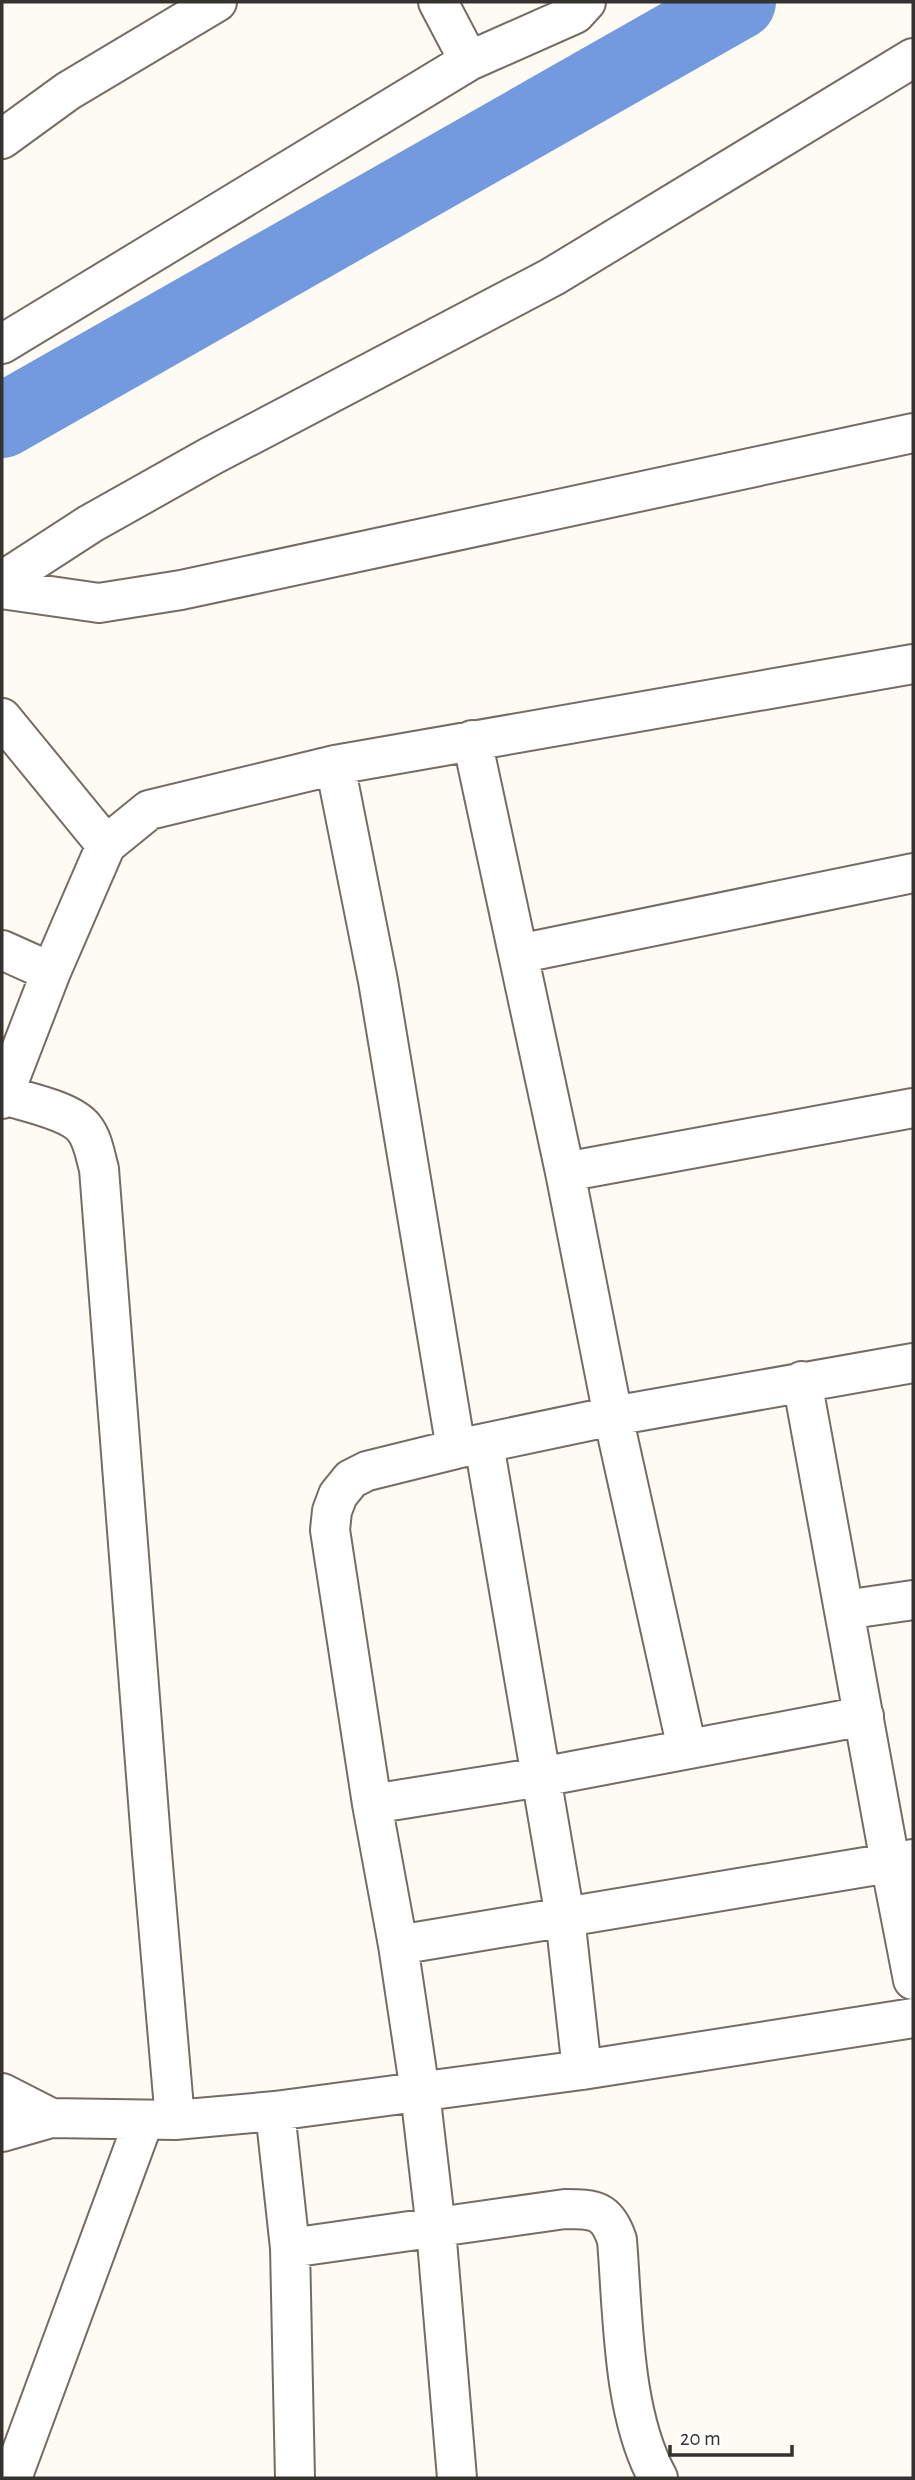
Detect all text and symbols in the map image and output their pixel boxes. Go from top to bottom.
scale bar [670,2414,792,2458]
text: 20 m [680,2428,721,2449]

